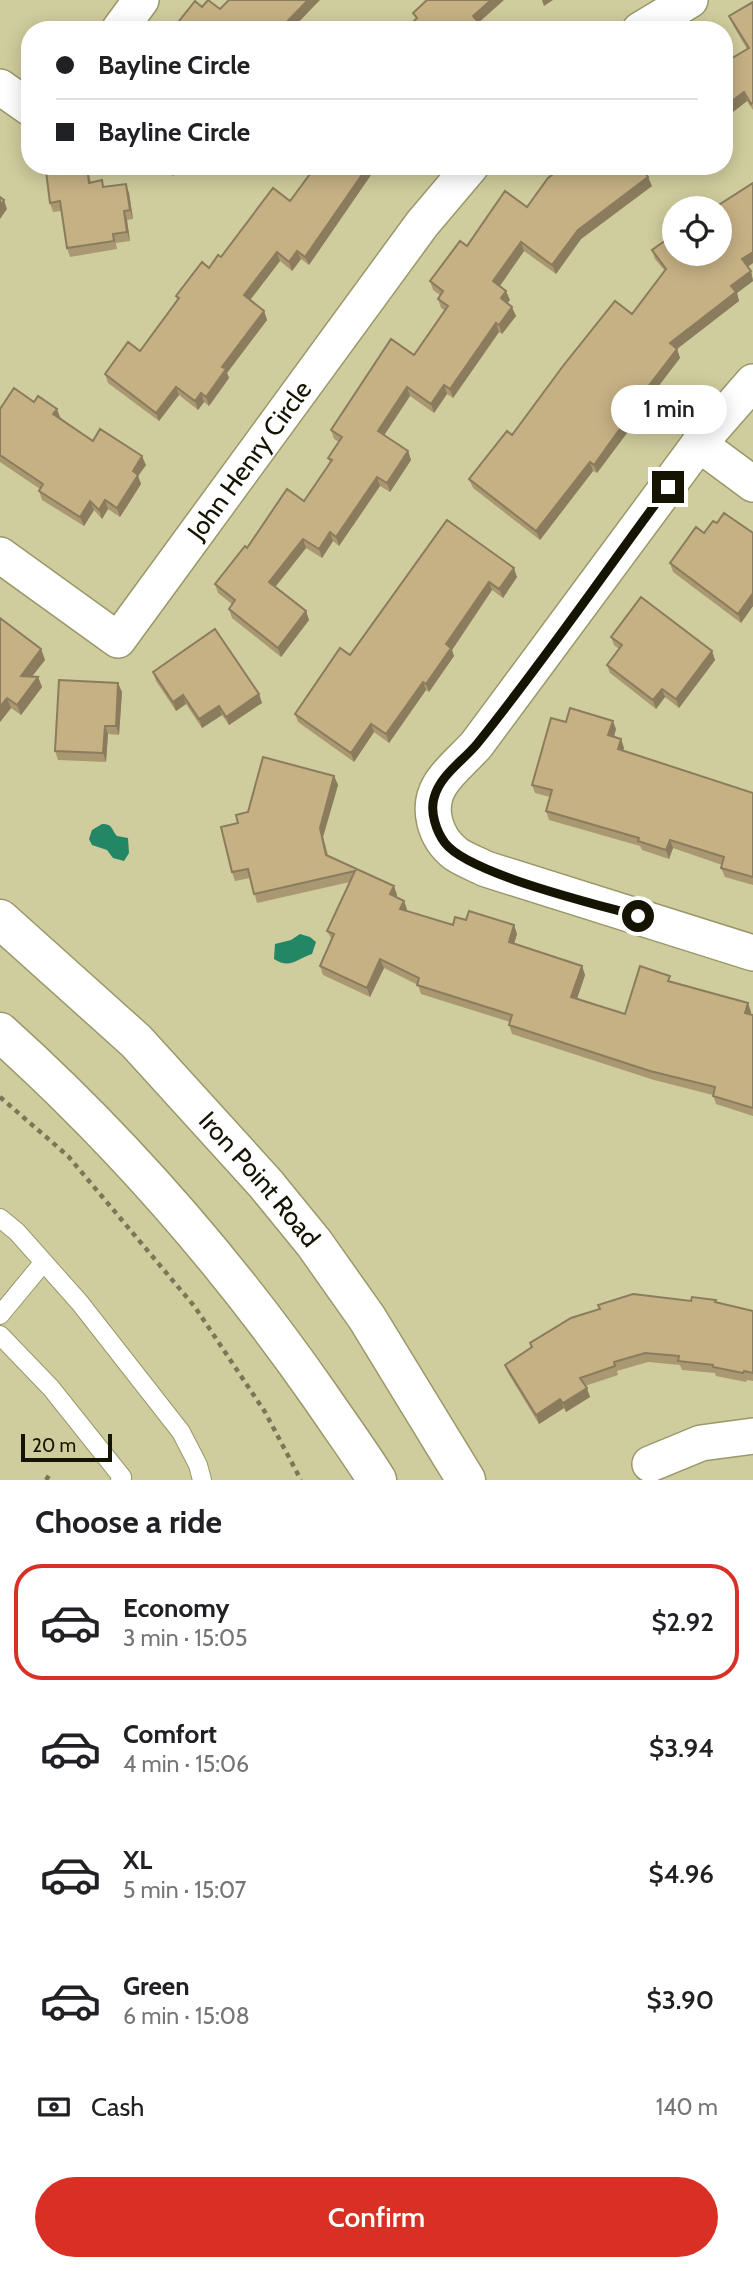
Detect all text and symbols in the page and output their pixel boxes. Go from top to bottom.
text: Bayline Circle [98,49,250,81]
text: Bayline Circle [98,116,250,148]
map controls [662,196,732,266]
button: locate [662,196,732,266]
street label: John Henry Circle [180,374,318,547]
callout: 1 min [610,386,726,434]
text: 1 min [643,395,695,423]
route end [652,471,684,503]
route start [622,900,654,932]
street label: Iron Point Road [192,1105,327,1253]
scale bar [21,1431,112,1463]
text: 20 m [32,1434,76,1457]
text: Choose a ride [35,1502,222,1541]
icon: car [39,1591,102,1654]
text: Economy [123,1592,229,1624]
text: $2.92 [651,1606,714,1638]
text: 3 min · 15:05 [123,1624,248,1652]
icon: car [39,1717,102,1780]
text: Comfort [123,1718,217,1750]
text: $3.94 [649,1732,714,1764]
text: 4 min · 15:06 [123,1750,249,1778]
icon: car [39,1843,102,1906]
text: XL [123,1844,152,1876]
text: $4.96 [649,1858,714,1890]
text: 5 min · 15:07 [123,1876,246,1904]
icon: car [39,1969,102,2032]
text: Green [123,1970,190,2002]
text: $3.90 [647,1984,714,2016]
text: 6 min · 15:08 [123,2002,250,2030]
icon: cash [35,2088,73,2126]
text: Cash [91,2091,144,2123]
text: 140 m [656,2093,718,2121]
button: Confirm [35,2177,718,2257]

